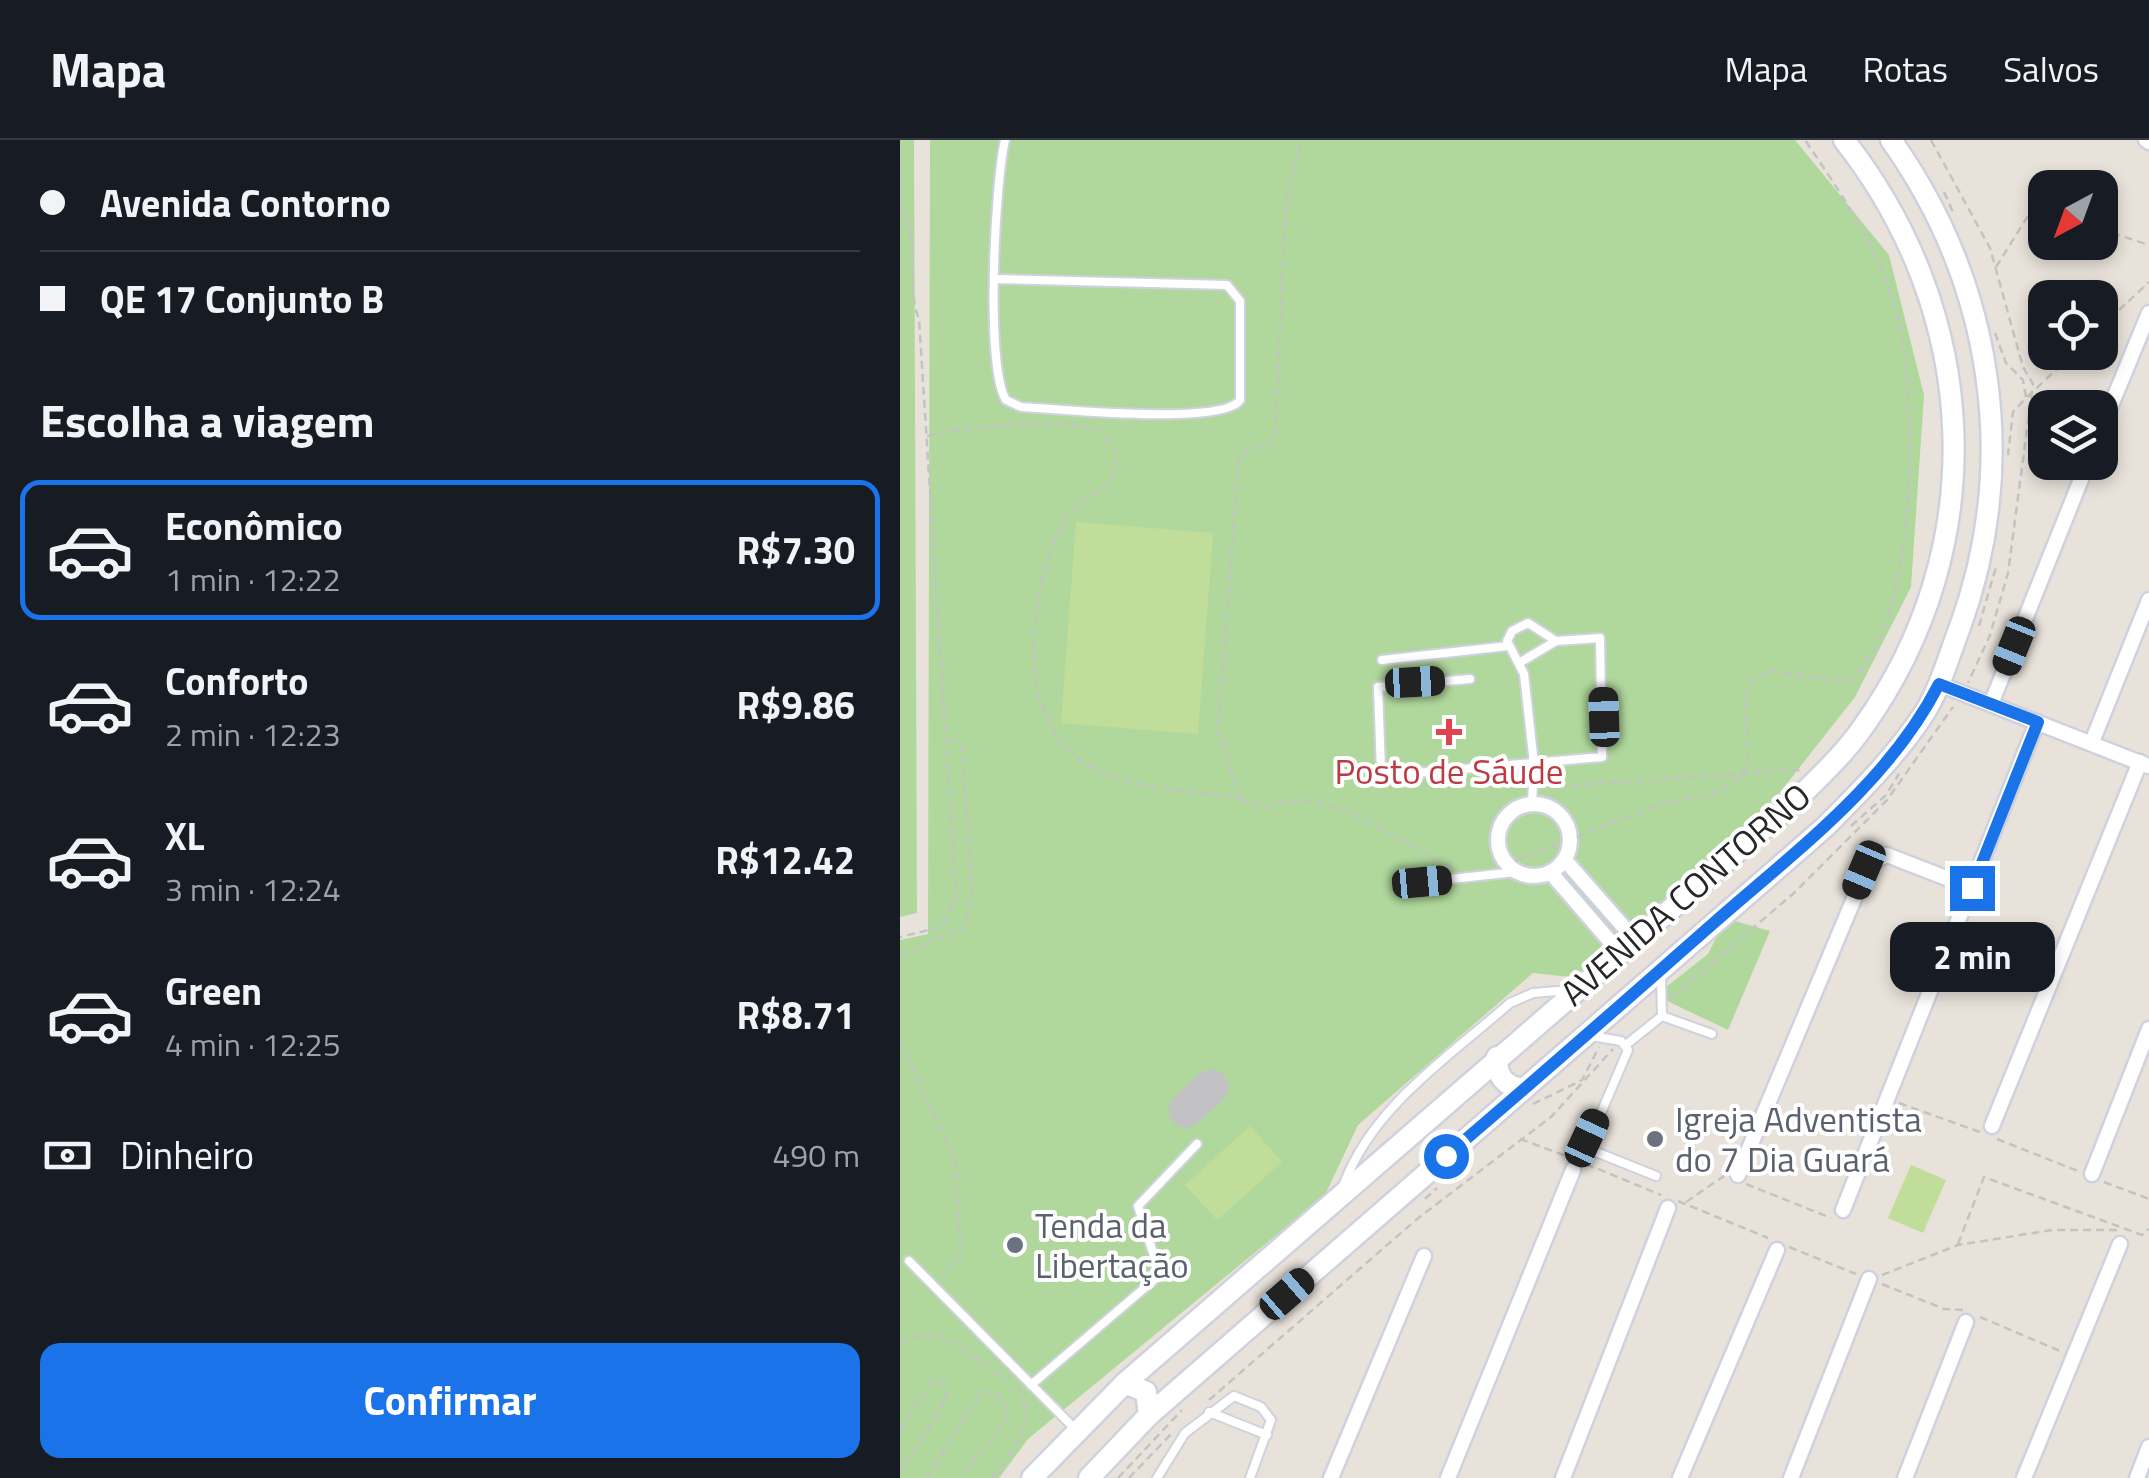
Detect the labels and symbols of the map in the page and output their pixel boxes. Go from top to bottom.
north arrow [2028,170,2118,260]
car [1989,613,2039,679]
car [1384,665,1446,699]
car [1588,686,1620,748]
marker: Posto de Sáude [1436,719,1462,745]
place label: Posto de Sáude [1334,744,1564,798]
street label: AVENIDA CONTORNO [1548,770,1822,1018]
car [1838,837,1890,903]
car [1391,864,1453,900]
route end [1950,866,1995,911]
callout: 2 min [1890,923,2054,993]
place label: Igreja Adventista do 7 Dia Guará [1675,1092,1922,1186]
car [1561,1104,1613,1172]
marker: Igreja Adventista do 7 Dia Guará [1644,1128,1666,1150]
route start [1424,1134,1469,1179]
place label: Tenda da Libertação [1035,1198,1189,1292]
marker: Tenda da Libertação [1004,1234,1026,1256]
car [1255,1263,1319,1325]

